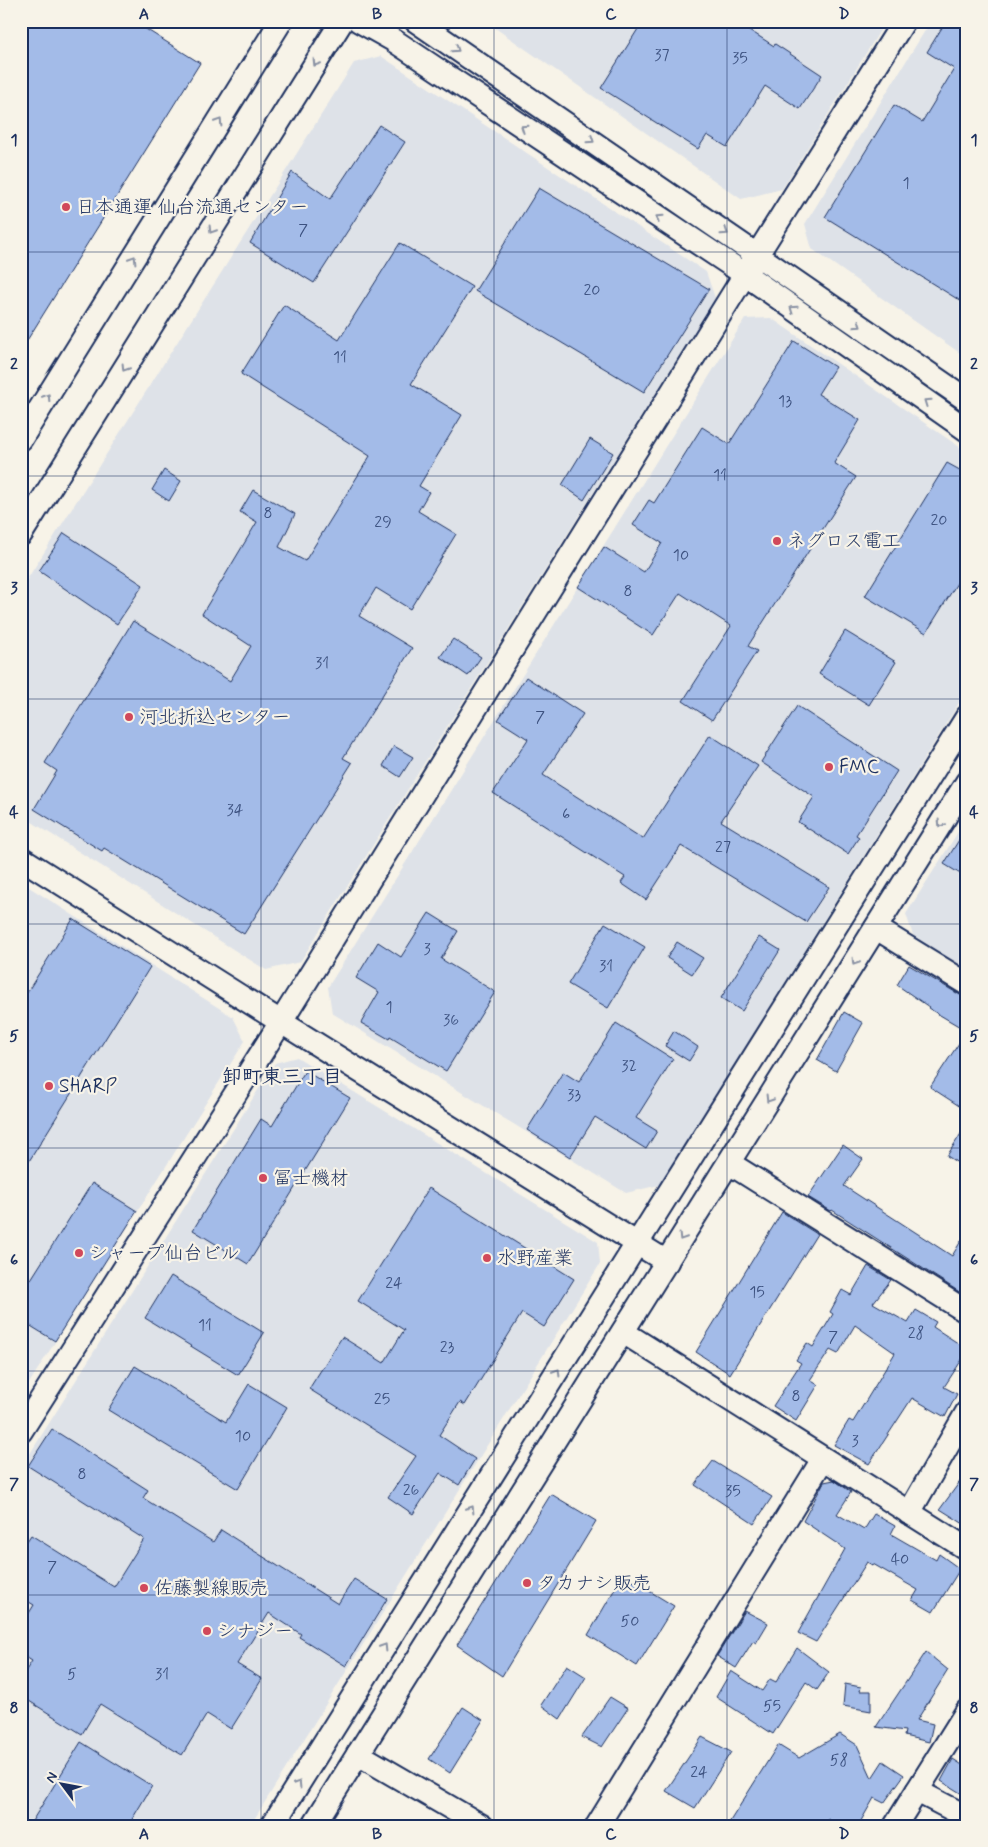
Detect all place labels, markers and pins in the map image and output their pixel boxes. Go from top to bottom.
place label: 日本通運 仙台流通センター [76,195,308,220]
marker: 日本通運 仙台流通センター [60,201,72,213]
place label: ネグロス電工 [787,529,901,554]
marker: ネグロス電工 [771,535,783,547]
place label: 河北折込センター [139,705,290,730]
marker: 河北折込センター [123,711,135,723]
place label: FMC [839,755,879,780]
marker: FMC [823,761,835,773]
place label: SHARP [59,1074,118,1099]
marker: SHARP [43,1080,55,1092]
place label: 冨士機材 [273,1166,349,1191]
marker: 冨士機材 [257,1172,269,1184]
place label: シャープ仙台ビル [89,1241,240,1266]
place label: 水野産業 [497,1246,573,1271]
marker: シャープ仙台ビル [73,1247,85,1259]
marker: 水野産業 [481,1252,493,1264]
place label: タカナシ販売 [537,1571,651,1596]
place label: 佐藤製線販売 [154,1576,268,1601]
marker: タカナシ販売 [521,1577,533,1589]
marker: 佐藤製線販売 [138,1582,150,1594]
place label: シナジー [217,1619,293,1644]
marker: シナジー [201,1625,213,1637]

